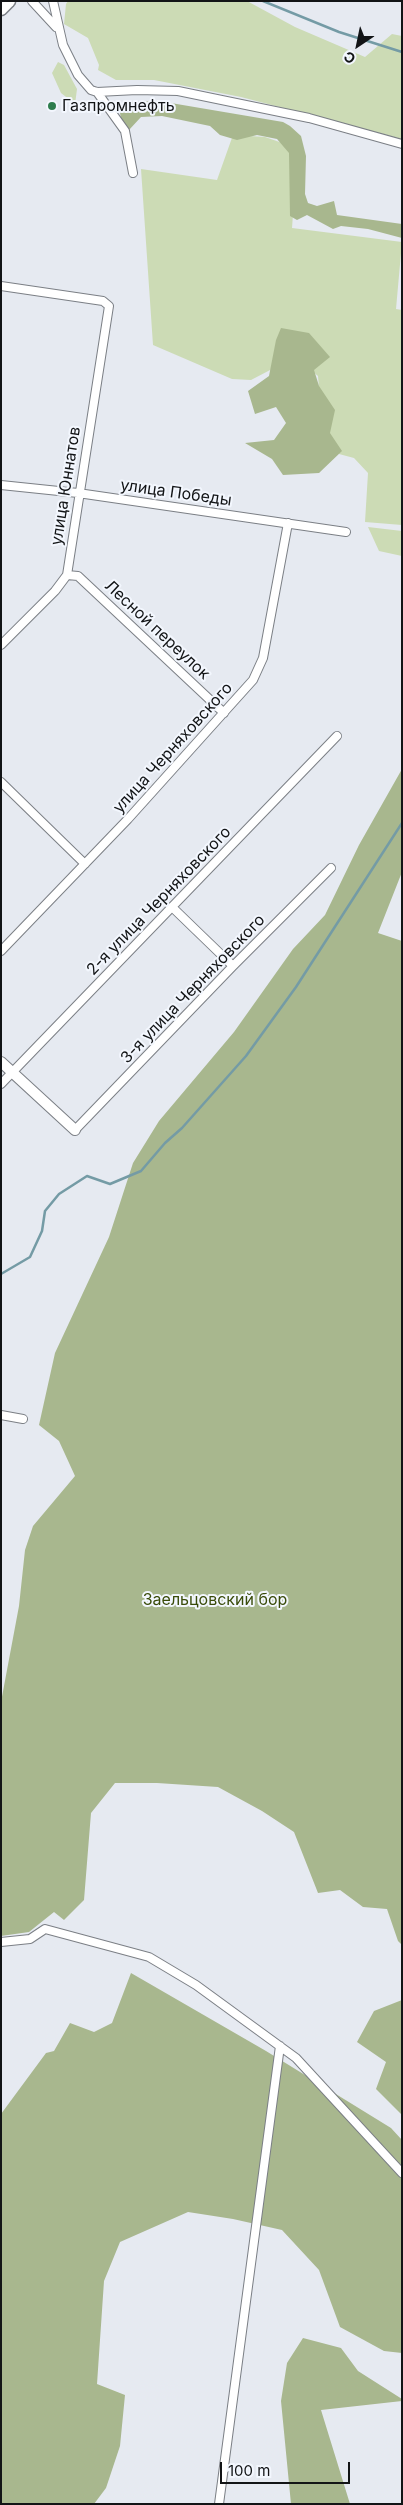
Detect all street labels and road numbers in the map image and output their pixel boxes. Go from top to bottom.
street label: улица Юннатов [47,425,85,547]
street label: улица Победы [119,476,233,510]
street label: Лесной переулок [100,576,214,684]
street label: улица Черняховского [109,679,237,817]
street label: 2-я улица Черняховского [83,823,235,979]
street label: 3-я улица Черняховского [117,911,269,1067]

